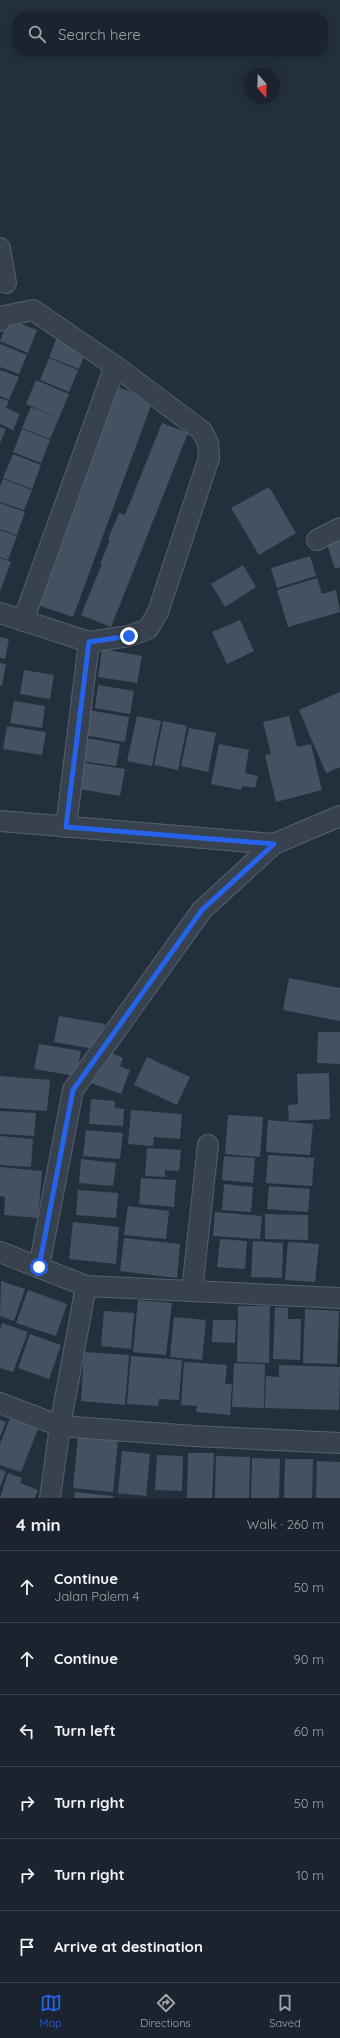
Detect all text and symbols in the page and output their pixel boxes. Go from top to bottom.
search box [12,12,328,56]
icon: search [26,23,48,45]
text: Search here [58,25,141,44]
north arrow [244,68,280,104]
route end [120,627,138,645]
route start [30,1258,48,1276]
text: 4 min [16,1514,61,1535]
text: Walk · 260 m [247,1516,324,1532]
text: Continue [54,1569,118,1588]
icon: ahead [16,1576,38,1598]
text: 50 m [294,1579,324,1595]
text: Jalan Palem 4 [54,1588,139,1604]
icon: ahead [16,1648,38,1670]
text: Continue [54,1649,118,1668]
text: 90 m [294,1651,324,1667]
icon: left [16,1720,38,1742]
text: Turn left [54,1721,116,1740]
text: 60 m [294,1723,324,1739]
icon: right [16,1792,38,1814]
text: Turn right [54,1793,125,1812]
text: 50 m [294,1795,324,1811]
icon: right [16,1864,38,1886]
text: Turn right [54,1865,125,1884]
text: 10 m [296,1867,324,1883]
icon: arrive [16,1936,38,1958]
text: Arrive at destination [54,1937,203,1956]
tab: Map [39,1992,62,2030]
tab: Directions [140,1992,191,2030]
tab: Saved [269,1992,301,2030]

